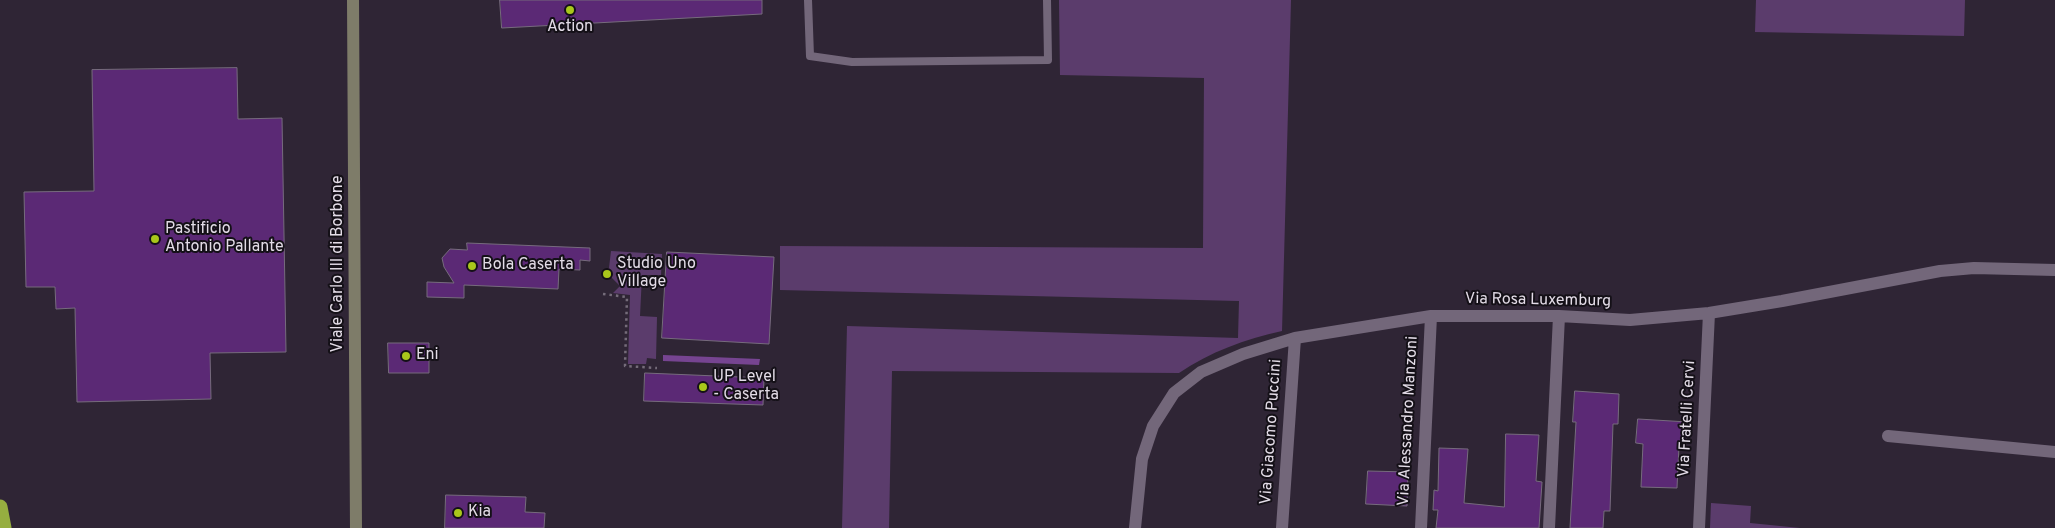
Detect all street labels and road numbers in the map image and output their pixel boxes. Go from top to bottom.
street label: Viale Carlo III di Borbone [329,175,349,353]
street label: Via Rosa Luxemburg [1465,290,1611,312]
street label: Via Alessandro Manzoni [1395,335,1423,507]
street label: Via Giacomo Puccini [1257,359,1287,505]
street label: Via Fratelli Cervi [1675,360,1701,478]

